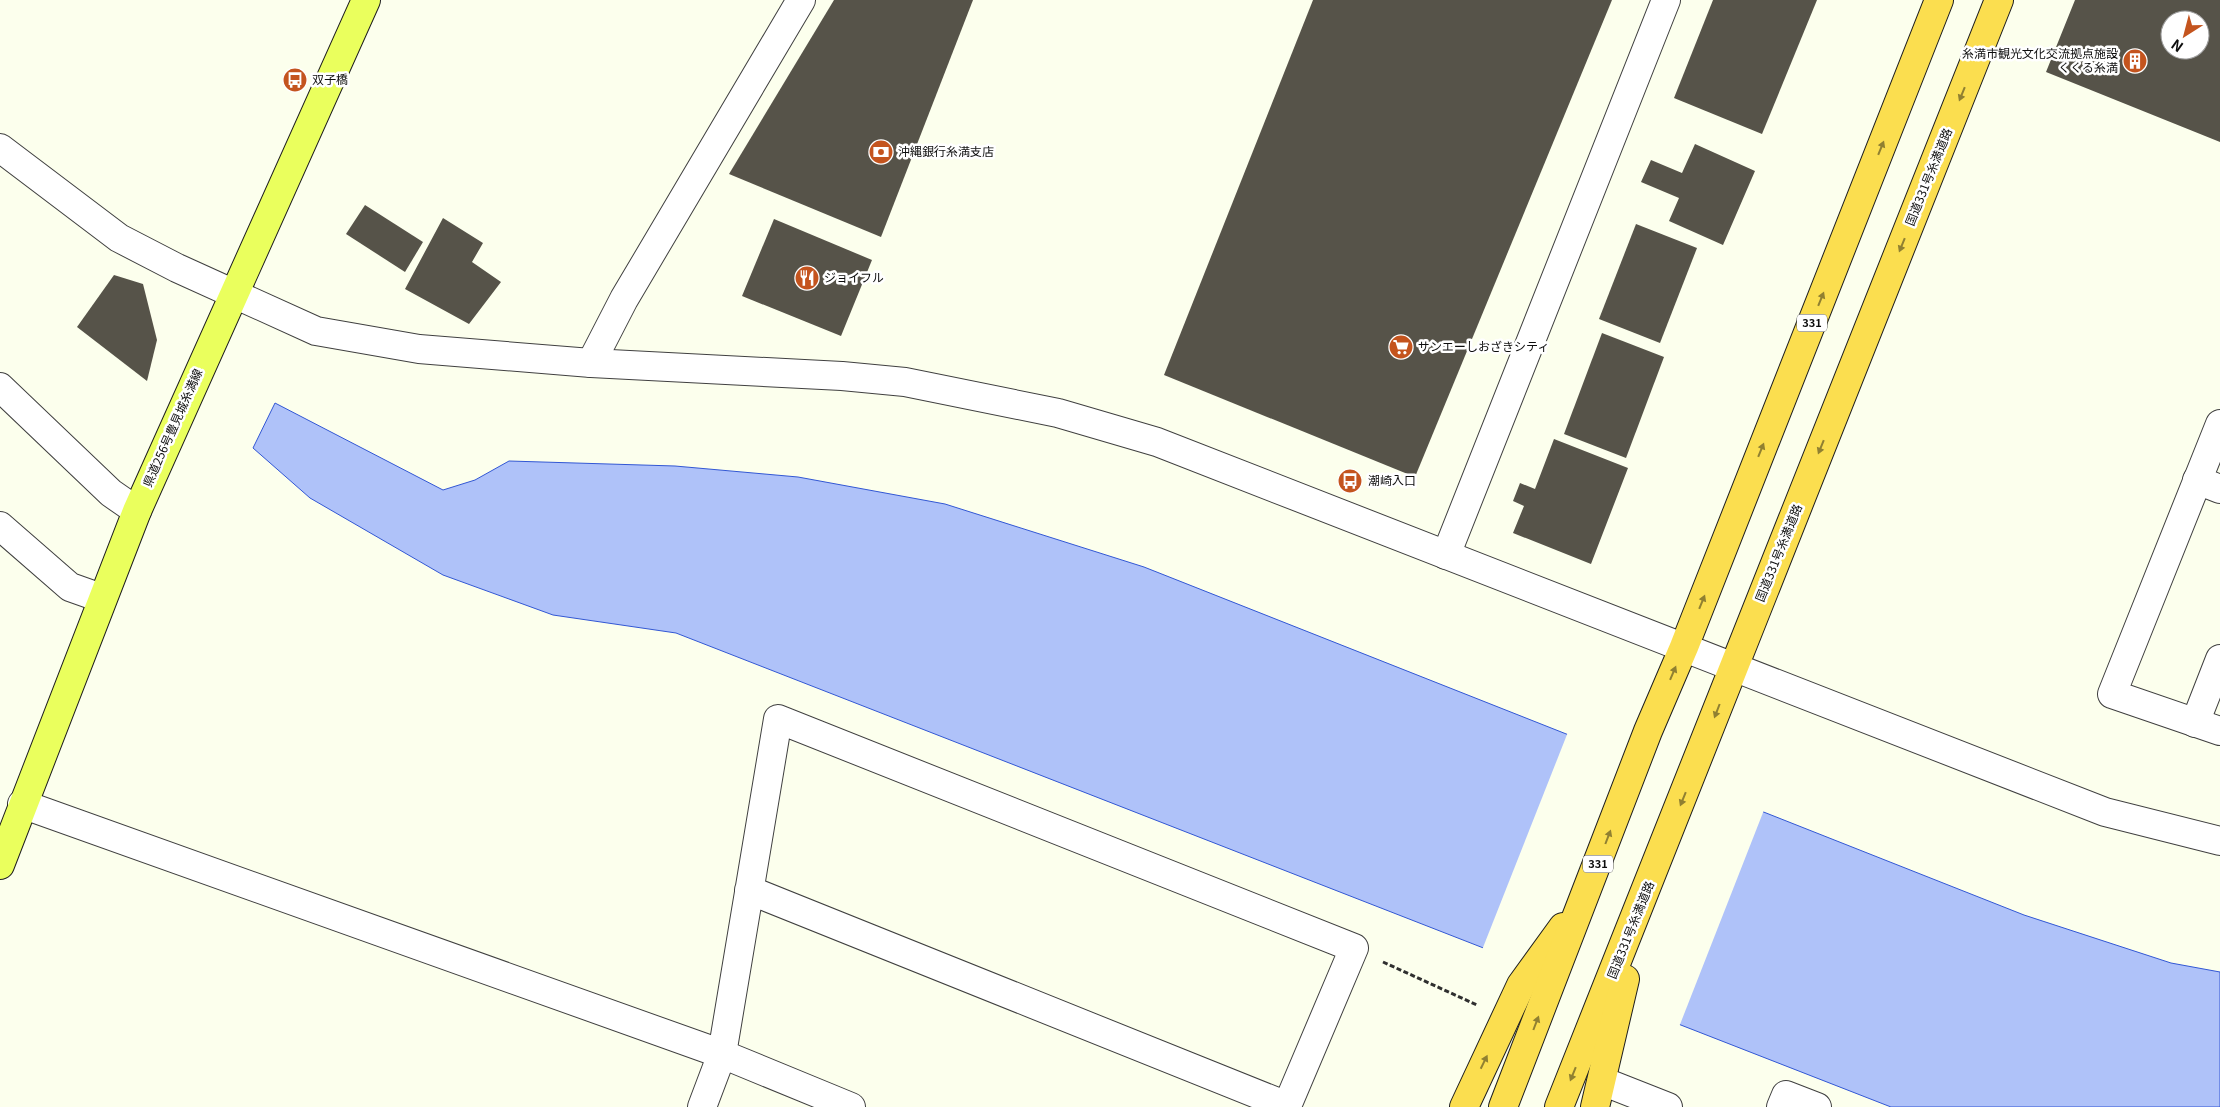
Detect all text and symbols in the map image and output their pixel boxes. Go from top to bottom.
north arrow [2160,10,2210,60]
text: N [2167,35,2187,58]
place label: 糸満市観光文化交流拠点施設 くくる糸満 [1962,44,2118,75]
building icon: 糸満市観光文化交流拠点施設 くくる糸満 [2122,48,2148,74]
bus stop icon: 双子橋 [282,67,308,93]
place label: 双子橋 [312,70,348,87]
one-way arrow [1958,87,1966,102]
street label: 国道331号糸満道路 [1900,125,1955,228]
bank icon: 沖縄銀行糸満支店 [868,139,894,165]
one-way arrow [1877,140,1885,155]
place label: 沖縄銀行糸満支店 [898,142,994,159]
one-way arrow [1898,238,1906,253]
restaurant icon: ジョイフル [794,265,820,291]
place label: ジョイフル [824,268,884,285]
one-way arrow [1817,291,1825,306]
road number: 331 [1797,314,1827,332]
supermarket icon: サンエーしおざきシティ [1388,334,1414,360]
place label: サンエーしおざきシティ [1418,337,1549,354]
street label: 県道256号豊見城糸満線 [138,365,205,489]
one-way arrow [1817,440,1824,455]
one-way arrow [1758,443,1766,458]
bus stop icon: 潮崎入口 [1337,468,1363,494]
place label: 潮崎入口 [1368,471,1416,488]
street label: 国道331号糸満道路 [1750,501,1805,604]
one-way arrow [1699,594,1706,609]
one-way arrow [1669,665,1677,680]
one-way arrow [1713,703,1720,718]
one-way arrow [1679,792,1687,807]
one-way arrow [1604,829,1612,844]
road number: 331 [1583,856,1613,872]
street label: 国道331号糸満道路 [1602,878,1657,981]
one-way arrow [1532,1015,1540,1030]
one-way arrow [1479,1055,1488,1070]
one-way arrow [1568,1067,1576,1081]

